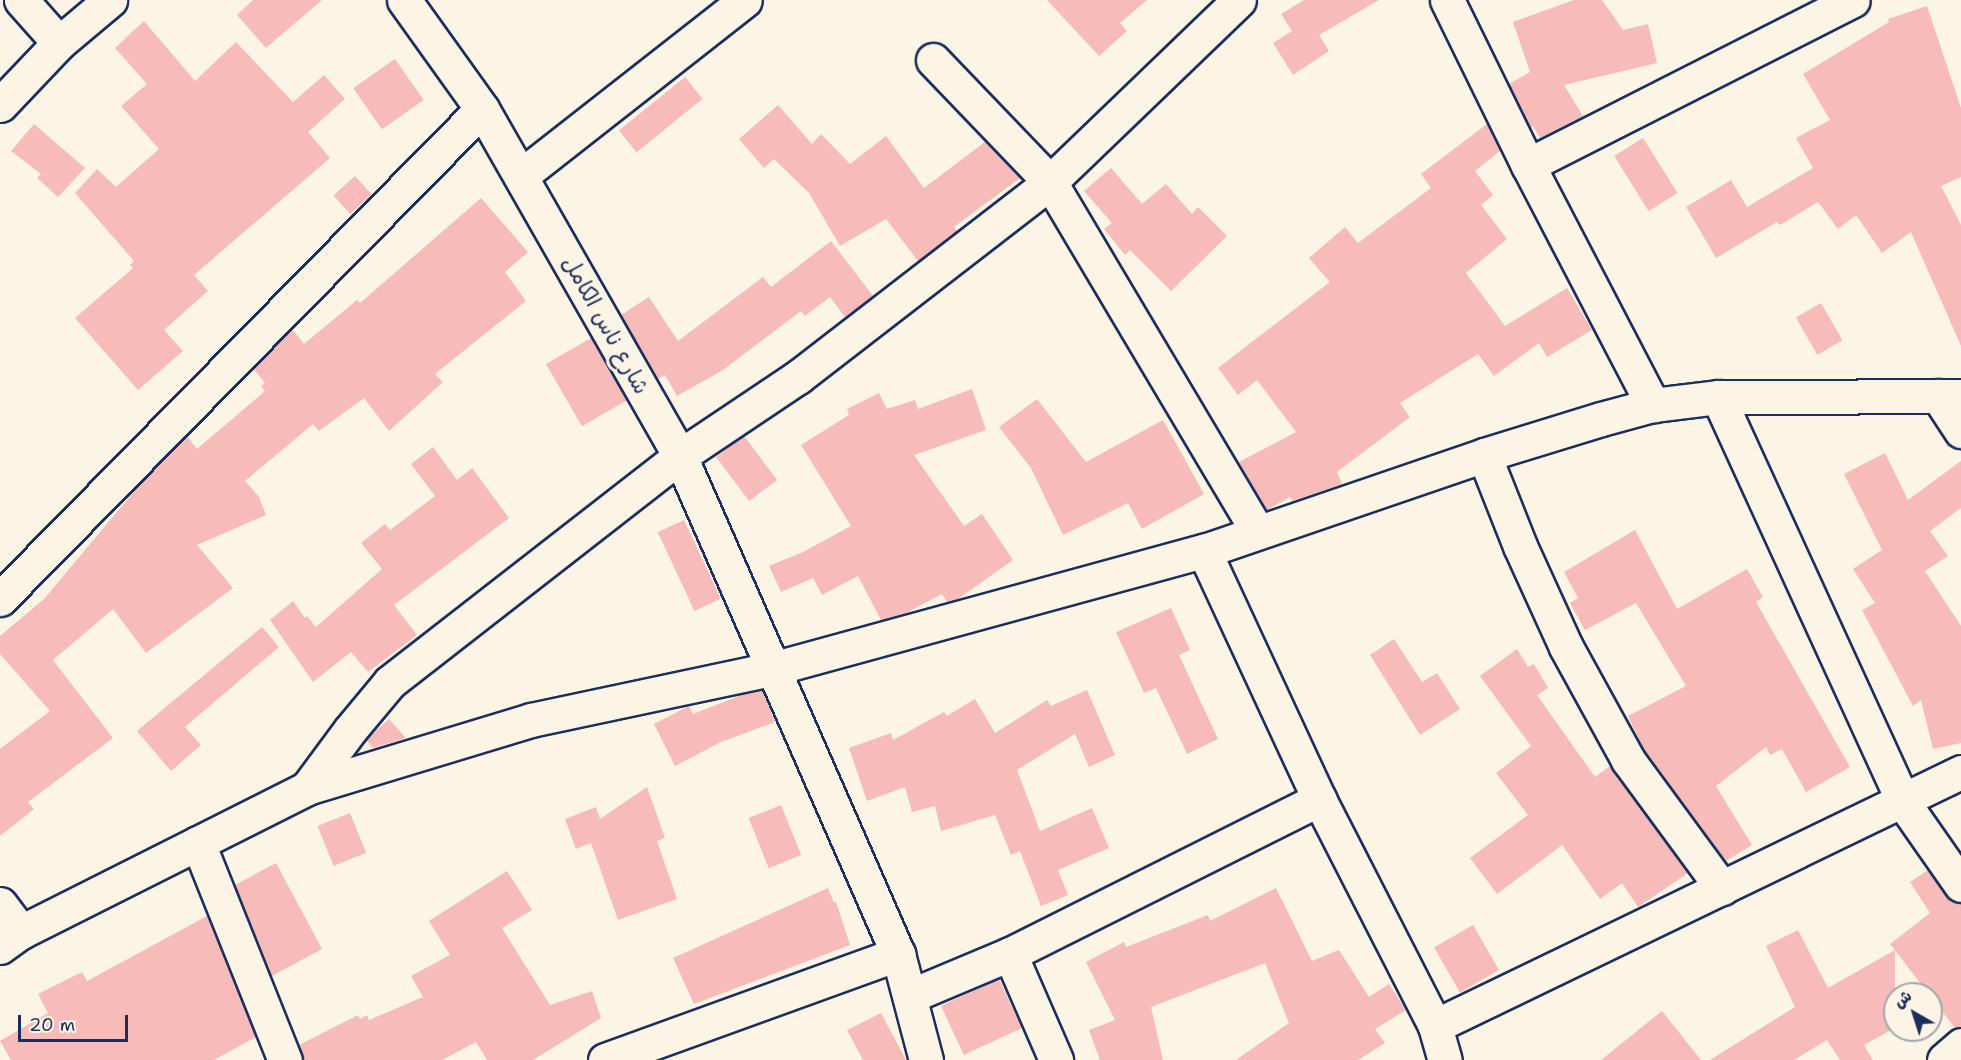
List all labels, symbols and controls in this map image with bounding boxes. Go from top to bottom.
street label: شارع ناس الكامل [557,251,655,399]
north arrow [1883,982,1943,1042]
text: ش [1889,985,1916,1013]
scale bar [21,1003,130,1041]
text: 20 m [29,1013,75,1037]

